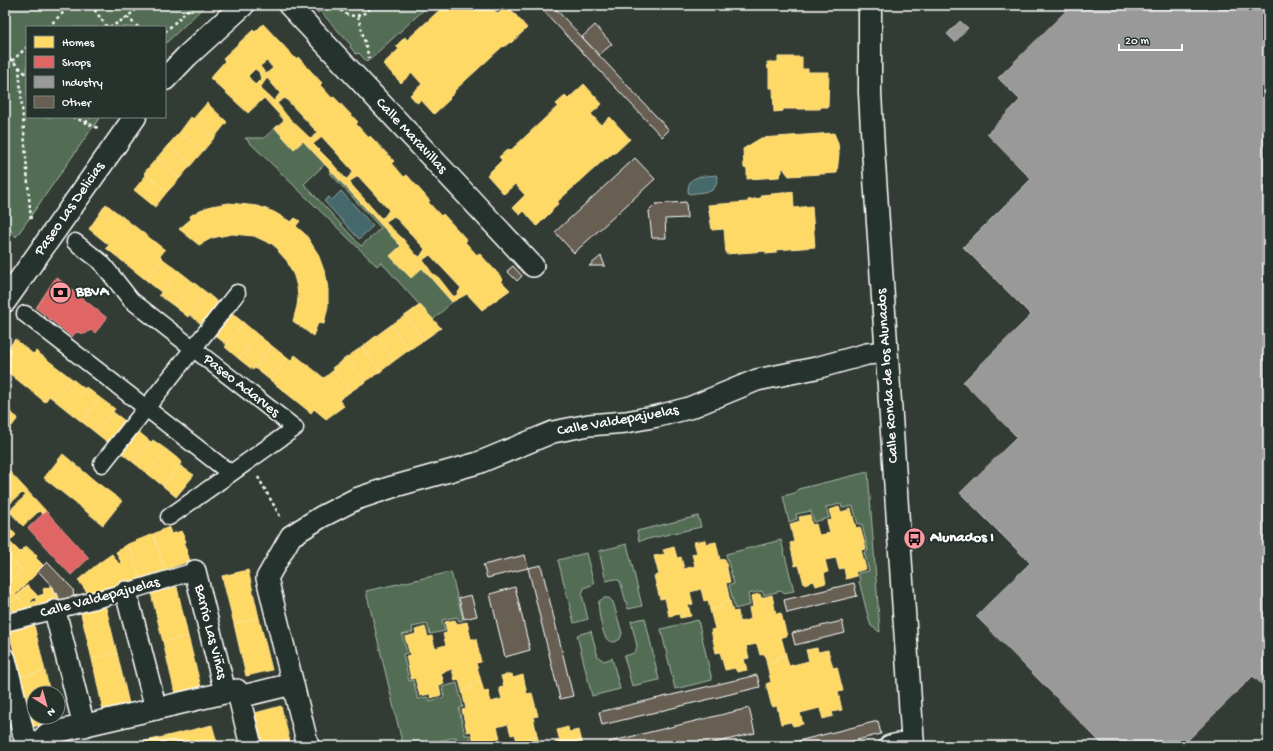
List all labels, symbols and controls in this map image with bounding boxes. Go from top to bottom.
legend [26,26,166,118]
scale bar [1119,26,1182,52]
text: 20 m [1125,35,1150,49]
text: Homes [62,37,95,51]
text: Shops [62,57,91,71]
text: Industry [62,77,103,91]
street label: Calle Maravillas [371,94,451,178]
text: Other [62,97,93,111]
street label: Paseo Las Delicias [30,158,109,260]
bank icon: BBVA [47,279,73,305]
place label: BBVA [75,283,110,301]
street label: Calle Ronda de los Alunados [873,288,903,464]
street label: Paseo Adarves [198,350,283,422]
street label: Calle Valdepajuelas [556,401,681,441]
bus stop icon: Alunados I [902,525,928,551]
place label: Alunados I [929,529,994,547]
street label: Calle Valdepajuelas [38,573,162,623]
street label: Barrio Las Viñas [189,582,231,682]
north arrow [26,685,66,725]
text: N [44,704,57,718]

